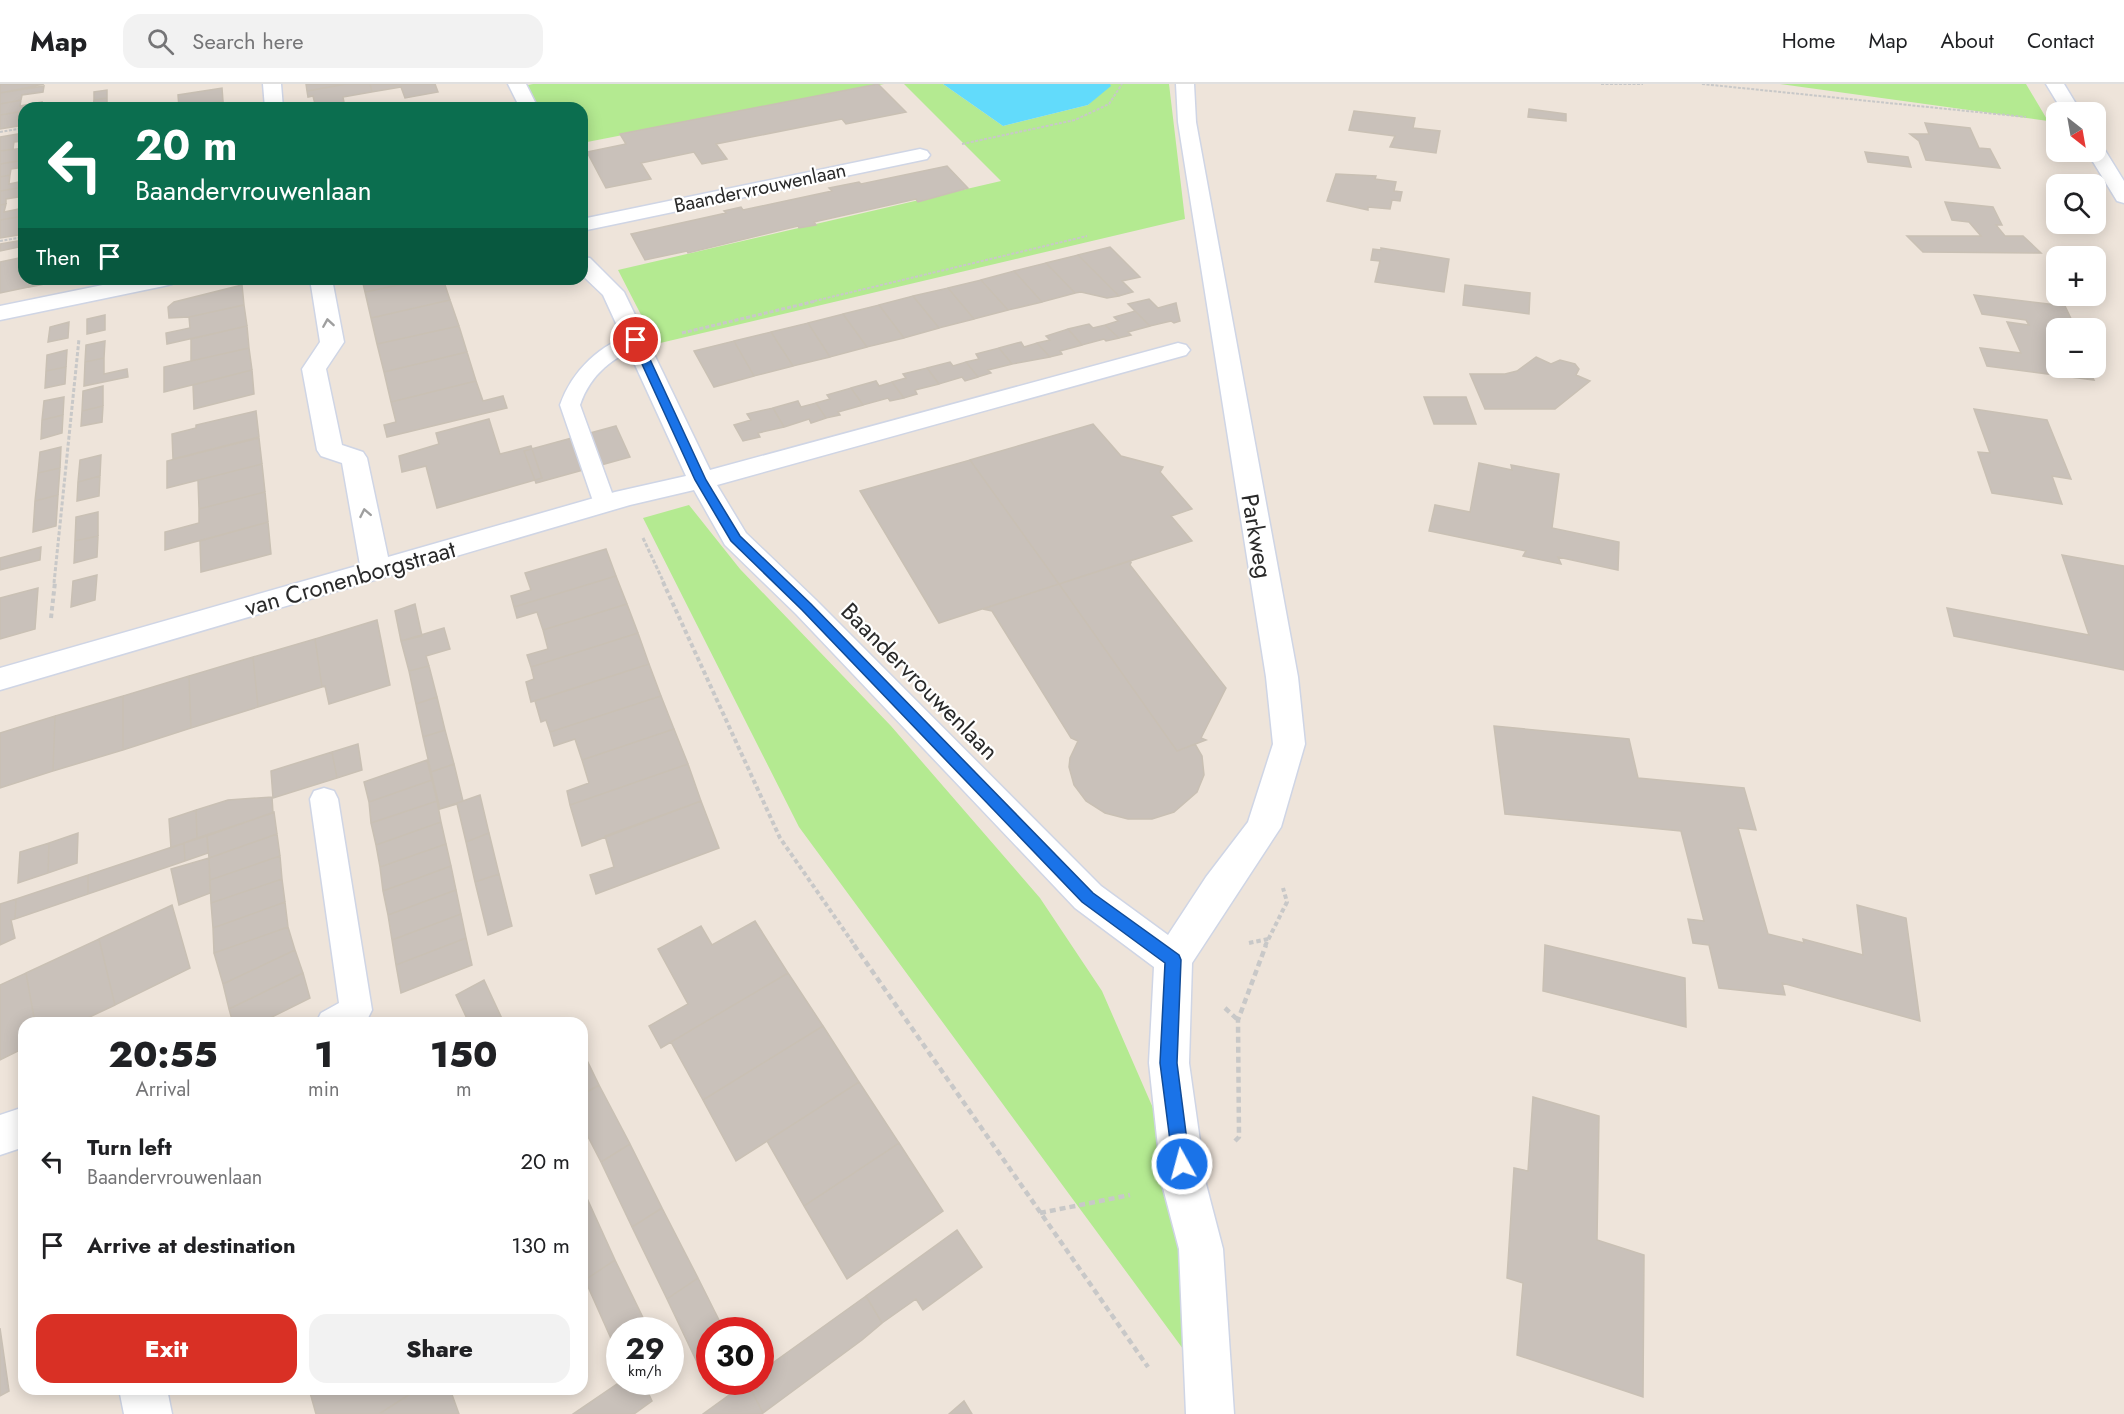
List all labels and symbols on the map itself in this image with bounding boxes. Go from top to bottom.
north arrow [2046,102,2106,162]
street label: Baandervrouwenlaan [671,156,849,220]
pin [610,314,661,365]
one-way arrow [323,318,335,328]
street label: Parkweg [1232,491,1282,581]
one-way arrow [359,508,372,518]
street label: van Cronenborgstraat [241,531,460,625]
street label: Baandervrouwenlaan [833,594,1007,768]
position arrow [1150,1132,1214,1196]
speed limit sign: 30 [696,1317,774,1395]

